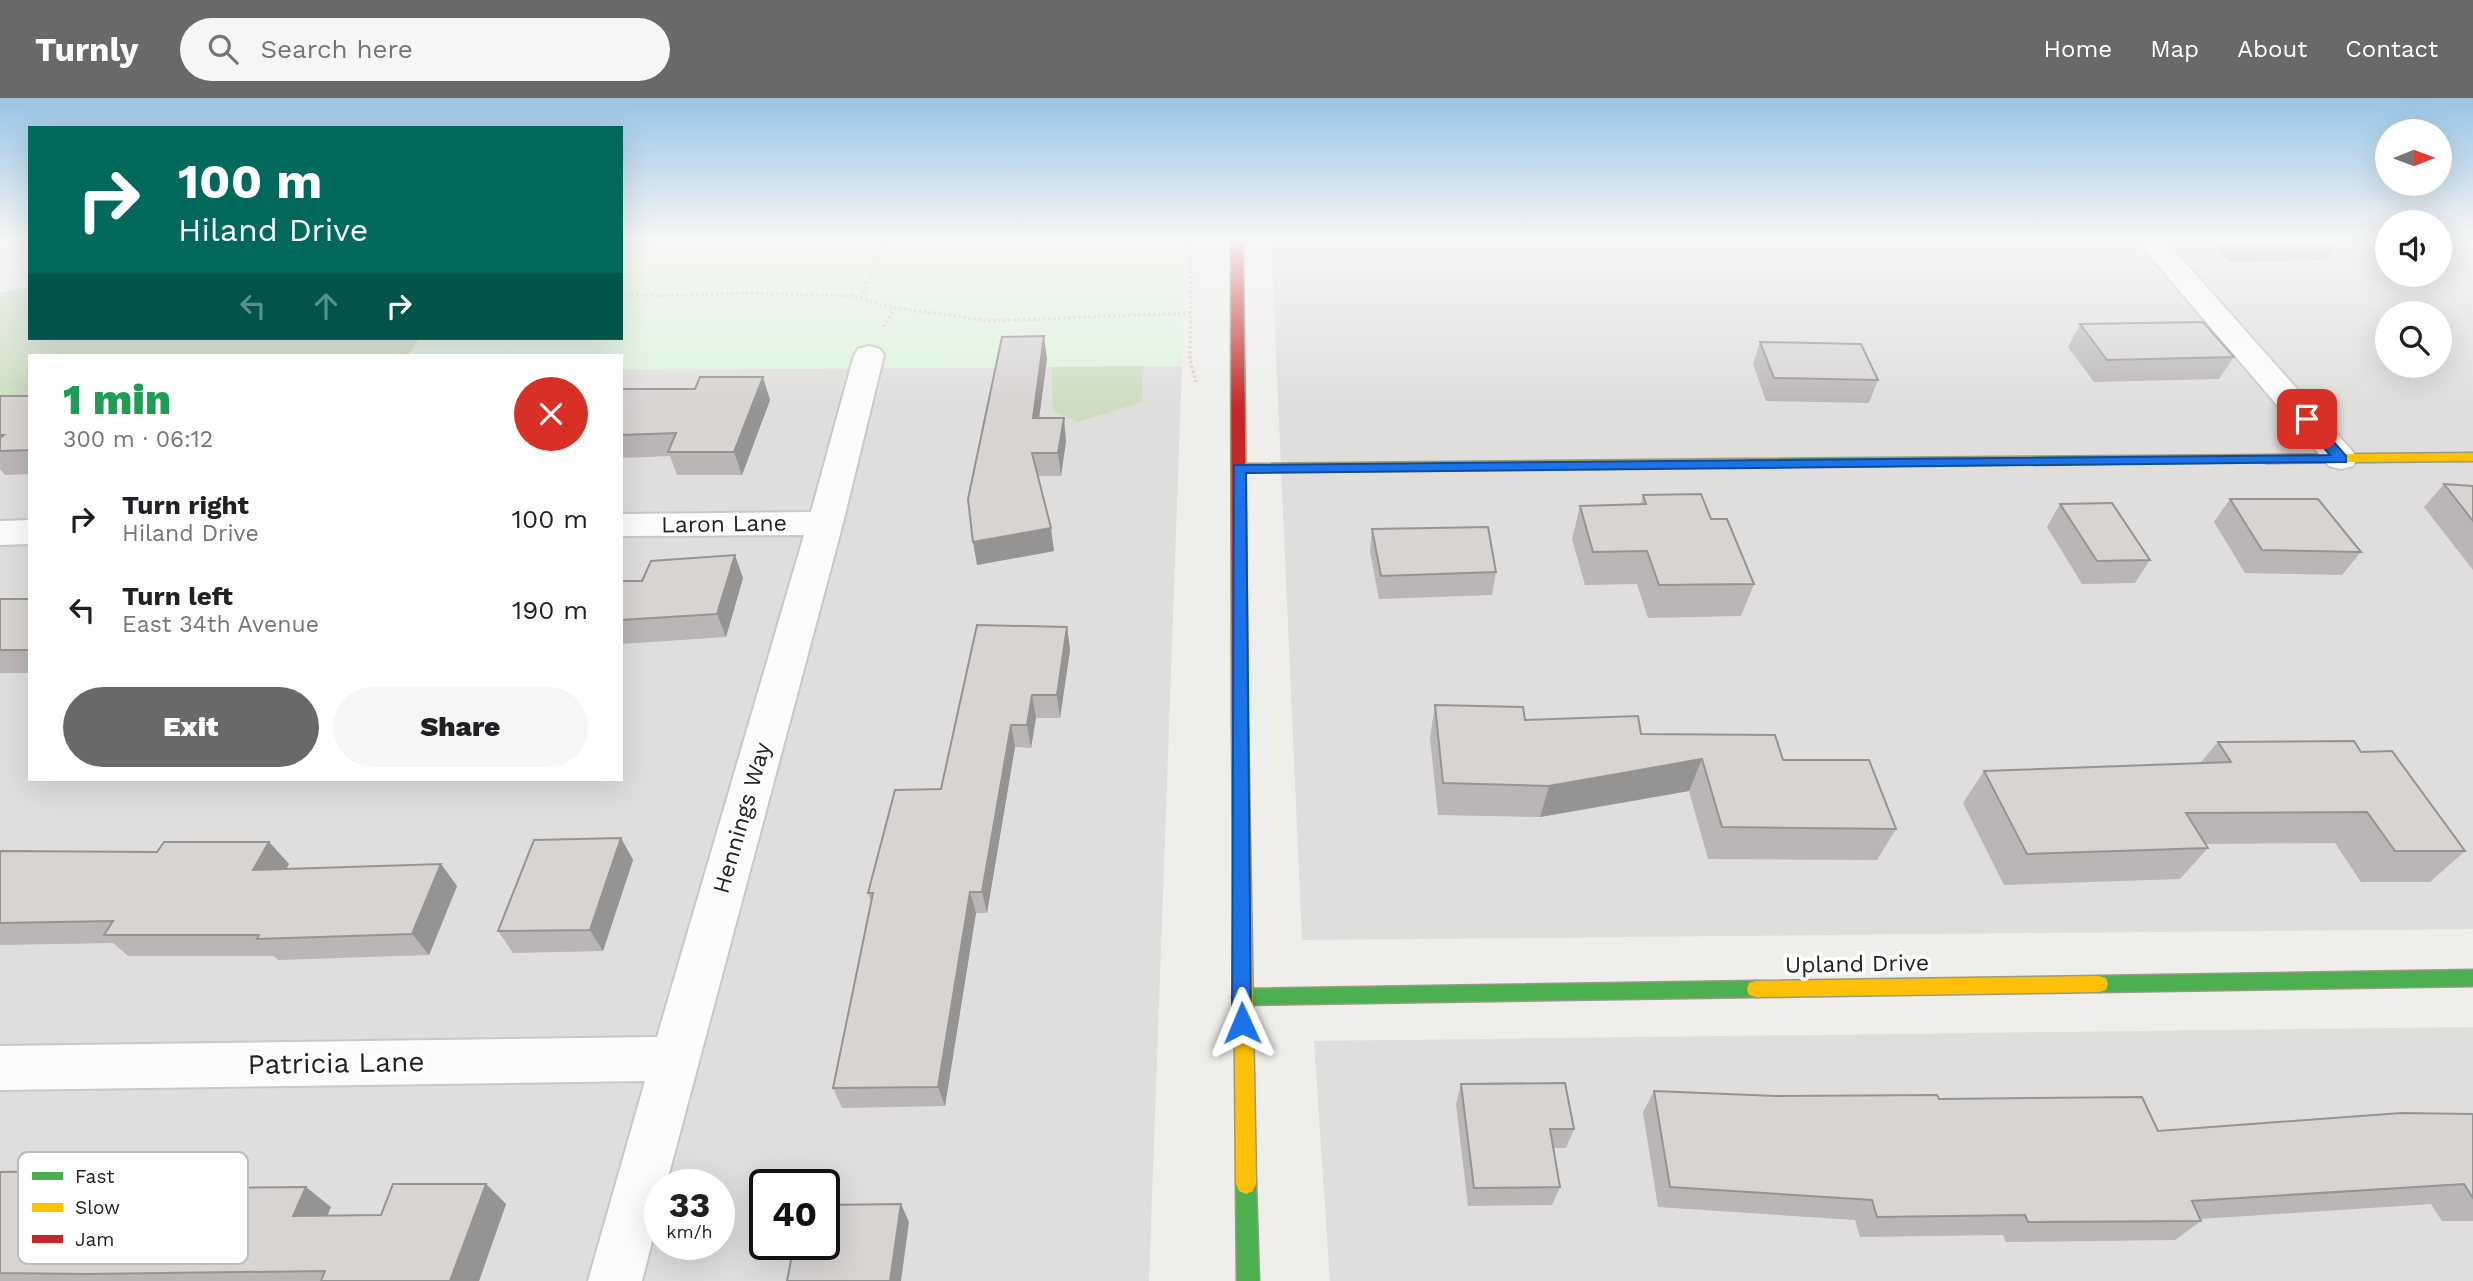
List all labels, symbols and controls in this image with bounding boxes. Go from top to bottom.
search box [180,18,670,81]
text: Turnly [35,30,138,69]
icon: search [204,30,242,68]
text: Search here [260,34,413,64]
text: Home [2044,35,2112,63]
text: Map [2150,35,2199,63]
text: About [2237,35,2307,63]
text: Contact [2345,35,2438,63]
north arrow [2375,119,2452,196]
map controls [2375,119,2452,378]
text: 100 m [178,152,322,210]
icon: right [63,154,154,245]
button: sound [2375,210,2452,287]
text: Hiland Drive [178,211,368,249]
icon: left [234,287,272,325]
icon: ahead [307,287,345,325]
icon: right [380,287,418,325]
button: search [2375,301,2452,378]
text: 1 min [63,375,171,424]
button: close [514,377,588,451]
pin [2277,389,2337,449]
icon: arrive [2288,400,2326,438]
text: 300 m · 06:12 [63,426,213,453]
text: Turn right [122,490,249,520]
icon: right [63,500,101,538]
text: 100 m [512,504,588,534]
street label: Laron Lane [661,509,787,539]
text: Hiland Drive [122,520,259,547]
text: Turn left [122,581,233,611]
icon: left [63,591,101,629]
text: 190 m [512,595,588,625]
text: East 34th Avenue [122,611,319,638]
button: Exit [63,687,319,767]
button: Share [333,687,588,767]
street label: Hennings Way [708,739,776,897]
street label: Upland Drive [1785,949,1929,979]
position arrow [1205,986,1279,1060]
street label: Patricia Lane [247,1045,425,1081]
legend [18,1152,248,1264]
text: Fast [75,1165,114,1188]
speed limit sign: 40 [749,1169,840,1260]
text: 33 [669,1184,710,1226]
text: Slow [75,1196,120,1219]
text: km/h [666,1221,713,1242]
text: Jam [75,1228,114,1251]

